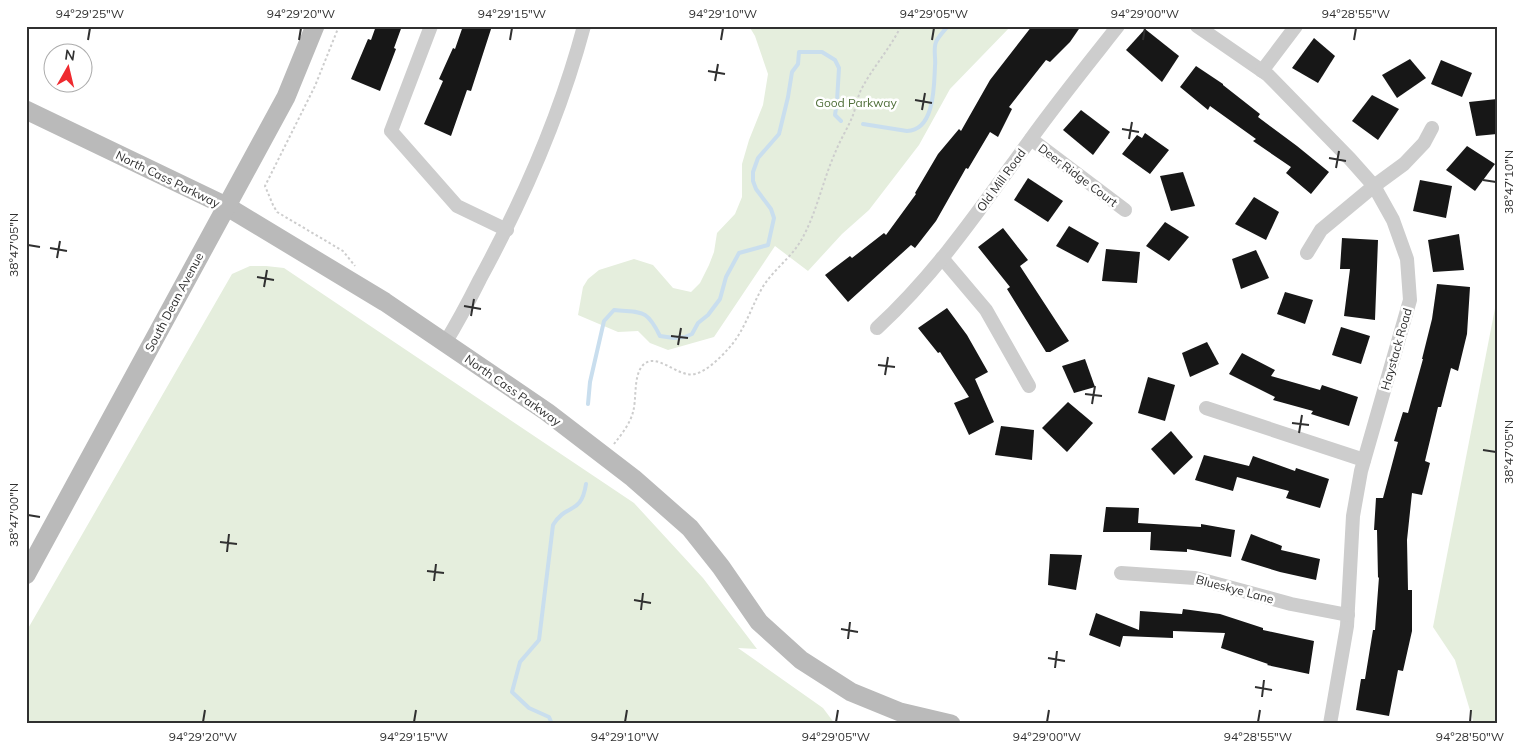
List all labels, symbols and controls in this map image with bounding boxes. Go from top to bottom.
text: 94°29'25"W [56,6,124,21]
text: 94°29'20"W [267,6,335,21]
text: 94°29'15"W [478,6,546,21]
text: 94°29'10"W [689,6,757,21]
text: 94°29'05"W [900,6,968,21]
text: 94°29'00"W [1111,6,1179,21]
text: 94°28'55"W [1322,6,1390,21]
north arrow [42,42,92,92]
text: N [63,45,76,65]
park label: Good Parkway [815,95,897,110]
street label: Deer Ridge Court [1035,140,1121,210]
street label: Old Mill Road [973,146,1029,214]
street label: North Cass Parkway [113,147,223,211]
text: 38°47'10"N [1501,150,1516,214]
text: 38°47'05"N [6,213,21,277]
street label: South Dean Avenue [141,250,207,354]
street label: Haystack Road [1377,306,1415,392]
street label: North Cass Parkway [462,351,565,429]
text: 38°47'05"N [1501,420,1516,484]
text: 38°47'00"N [6,483,21,547]
street label: Blueskye Lane [1195,571,1275,607]
text: 94°29'20"W [169,729,237,744]
text: 94°29'15"W [380,729,448,744]
text: 94°29'10"W [591,729,659,744]
text: 94°29'05"W [802,729,870,744]
text: 94°29'00"W [1013,729,1081,744]
text: 94°28'55"W [1224,729,1292,744]
text: 94°28'50"W [1436,729,1504,744]

